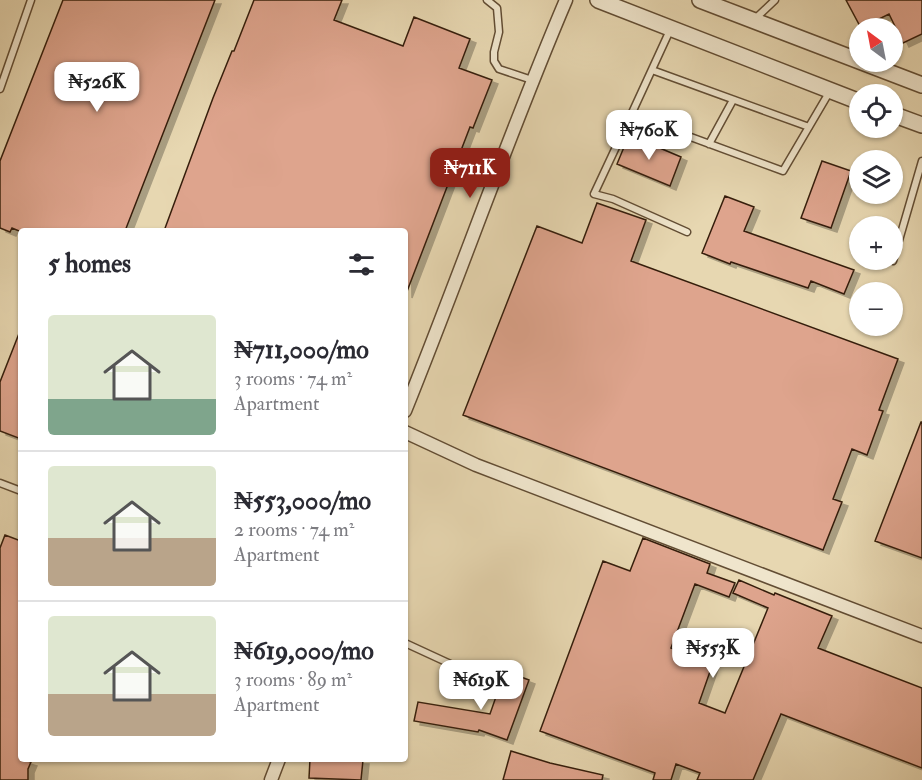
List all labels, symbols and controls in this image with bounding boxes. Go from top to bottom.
north arrow [849,18,903,72]
map controls [849,18,903,336]
pin: ₦526K [55,62,139,113]
text: ₦526K [68,69,126,94]
button: locate [849,84,903,138]
pin: ₦760K [607,110,691,161]
text: ₦760K [620,117,678,142]
pin: ₦711K [428,148,512,199]
button: layers [849,150,903,204]
text: ₦711K [444,155,496,180]
button: + [849,216,903,270]
text: 5 homes [48,248,131,280]
icon: filters [345,248,378,281]
button: − [849,282,903,336]
text: ₦711,000/mo [234,334,369,366]
icon: home [96,339,168,411]
text: 3 rooms · 74 m² [234,366,352,391]
text: Apartment [234,391,319,416]
text: ₦553,000/mo [234,485,371,517]
icon: home [96,490,168,562]
text: 2 rooms · 74 m² [234,517,355,542]
text: Apartment [234,542,319,567]
pin: ₦553K [671,628,755,679]
text: ₦619,000/mo [234,635,374,667]
text: ₦553K [686,635,740,660]
icon: home [96,640,168,712]
pin: ₦619K [439,660,523,711]
text: 3 rooms · 89 m² [234,667,352,692]
text: ₦619K [453,667,509,692]
text: Apartment [234,692,319,717]

